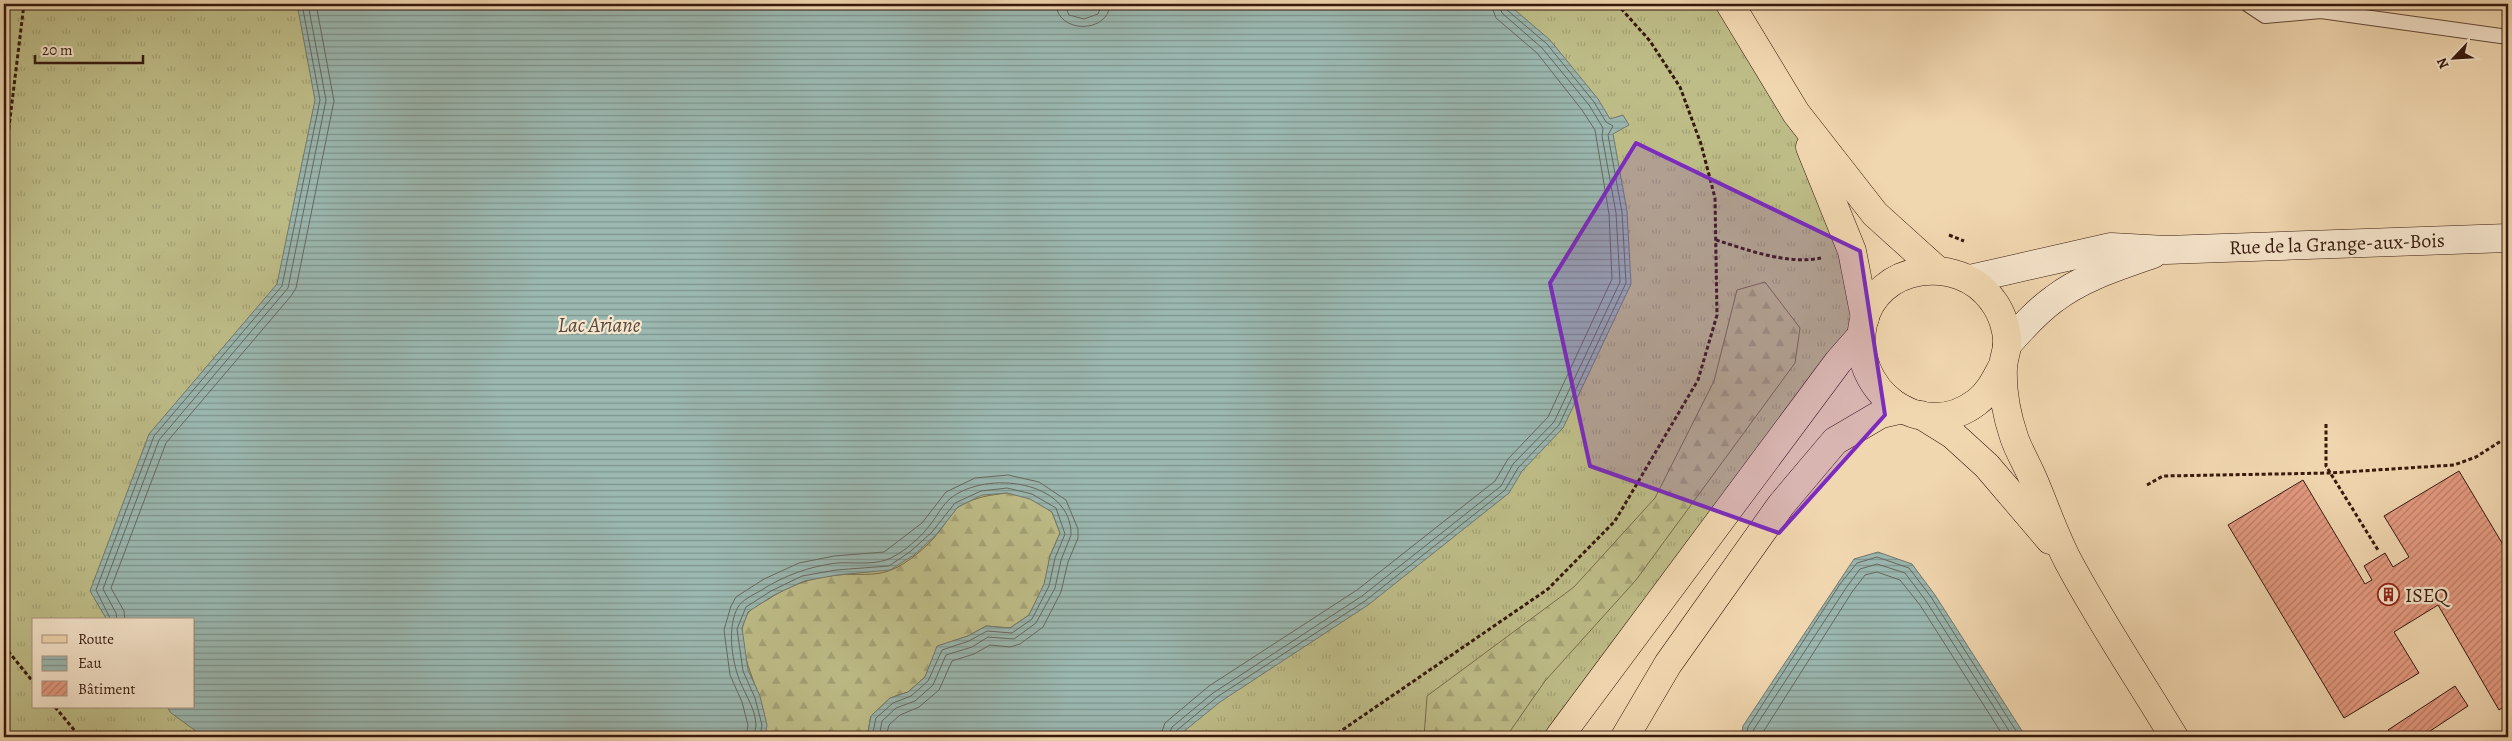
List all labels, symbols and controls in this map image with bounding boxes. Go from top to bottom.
scale bar [35,32,142,64]
north arrow [2430,32,2480,82]
text: 20 m [42,40,73,60]
text: N [2432,55,2453,72]
street label: Rue de la Grange-aux-Bois [2229,227,2445,261]
water label: Lac Ariane [558,311,641,339]
place label: ISEQ [2405,582,2451,609]
building icon: ISEQ [2377,583,2401,607]
legend [32,618,195,708]
text: Route [78,629,114,649]
text: Eau [78,653,103,673]
text: Bâtiment [78,679,136,699]

